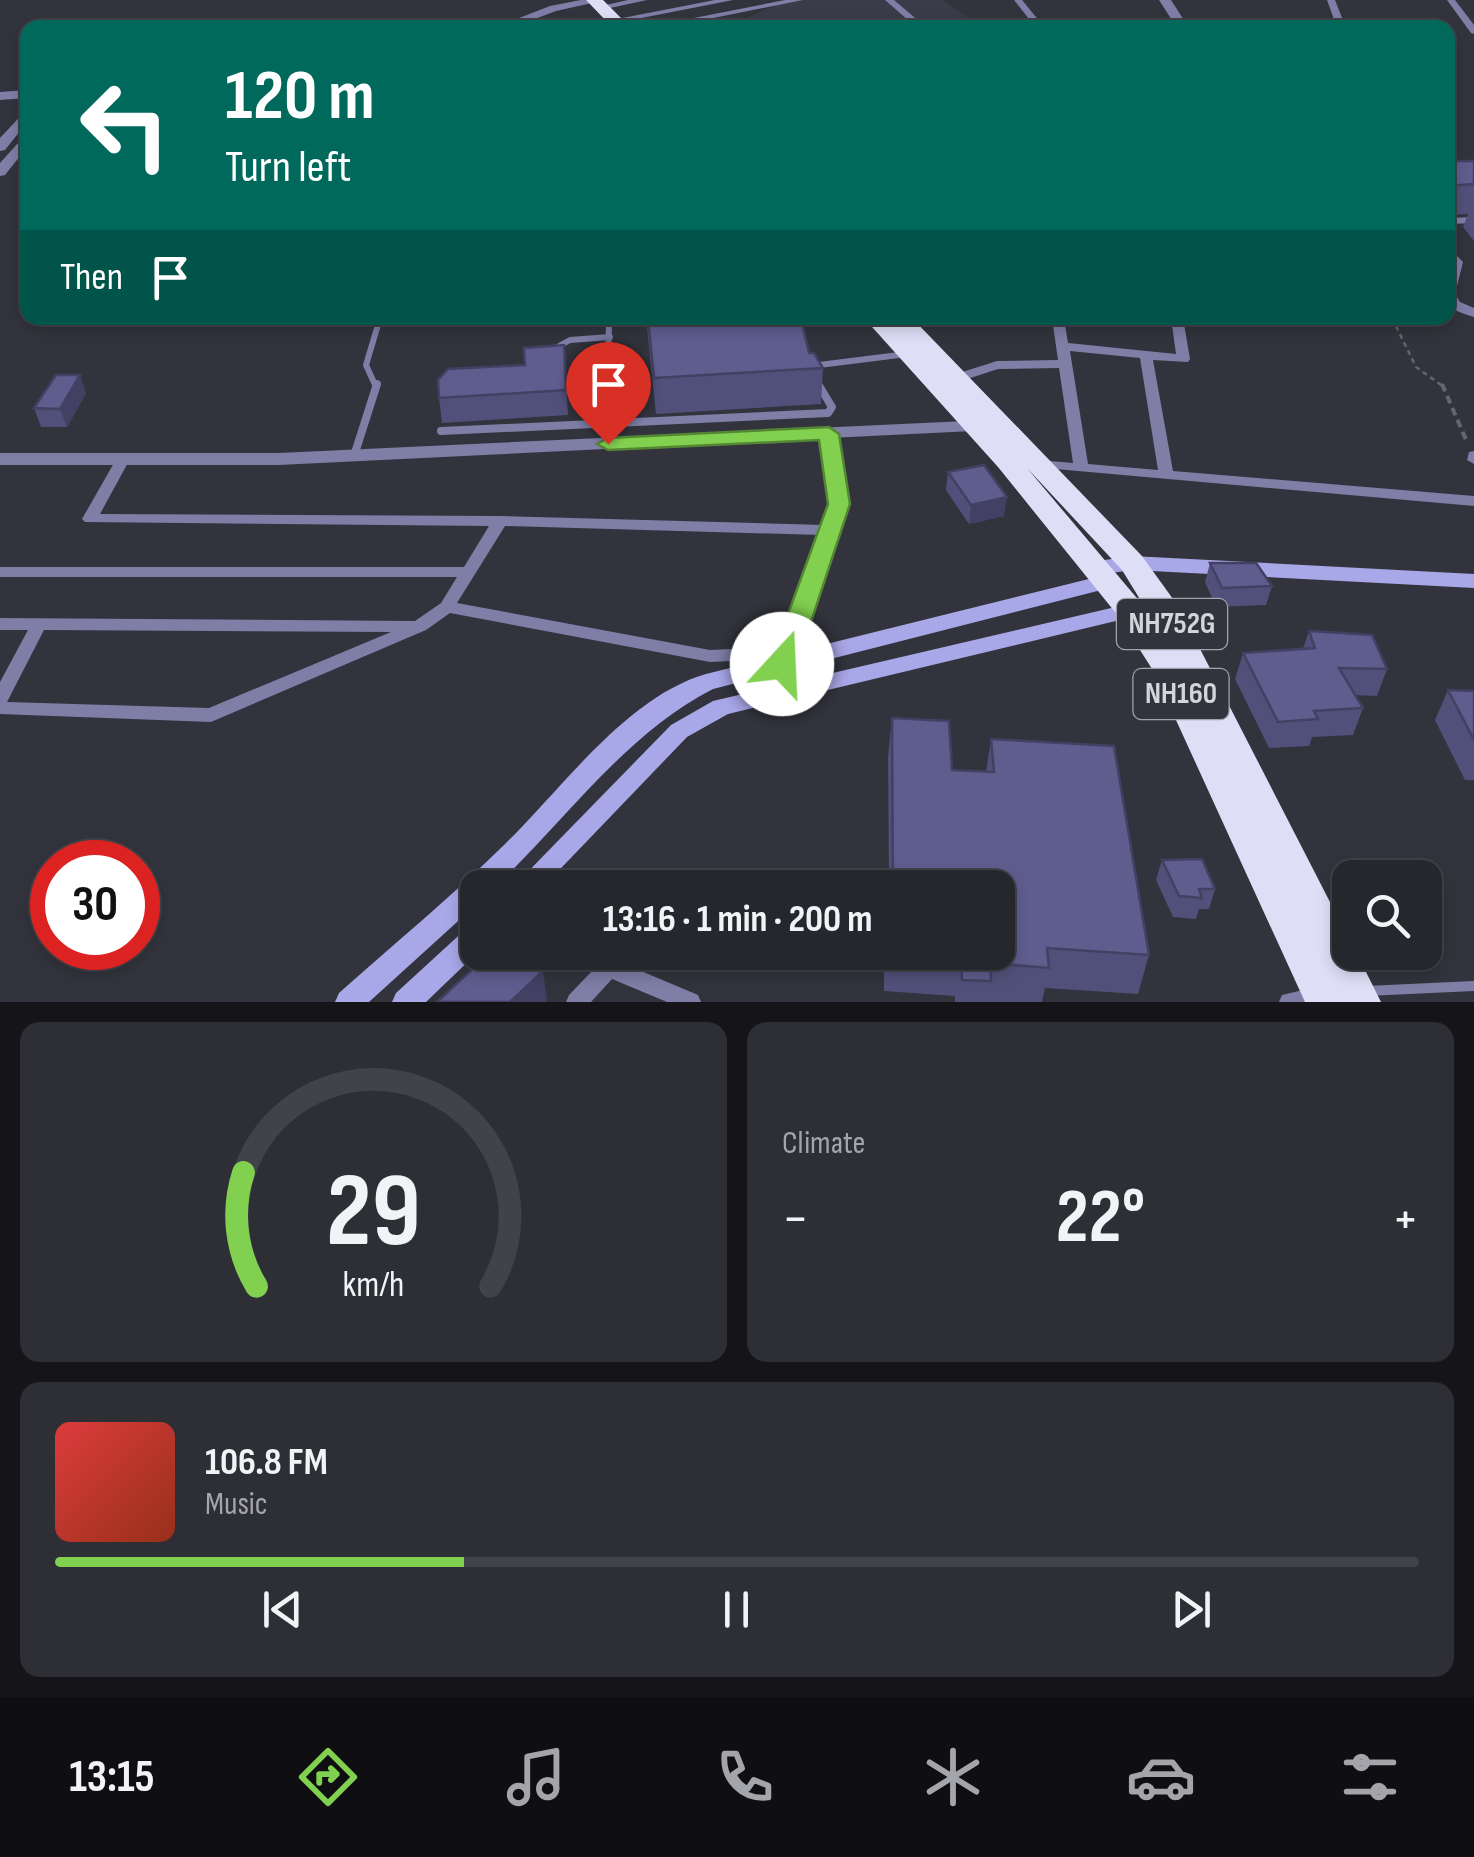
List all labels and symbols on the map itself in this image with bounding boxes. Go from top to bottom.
pin [566,342,651,445]
road number: NH752G [1117,599,1227,649]
position arrow [730,612,834,716]
road number: NH160 [1134,669,1228,719]
speed limit sign: 30 [30,840,160,970]

